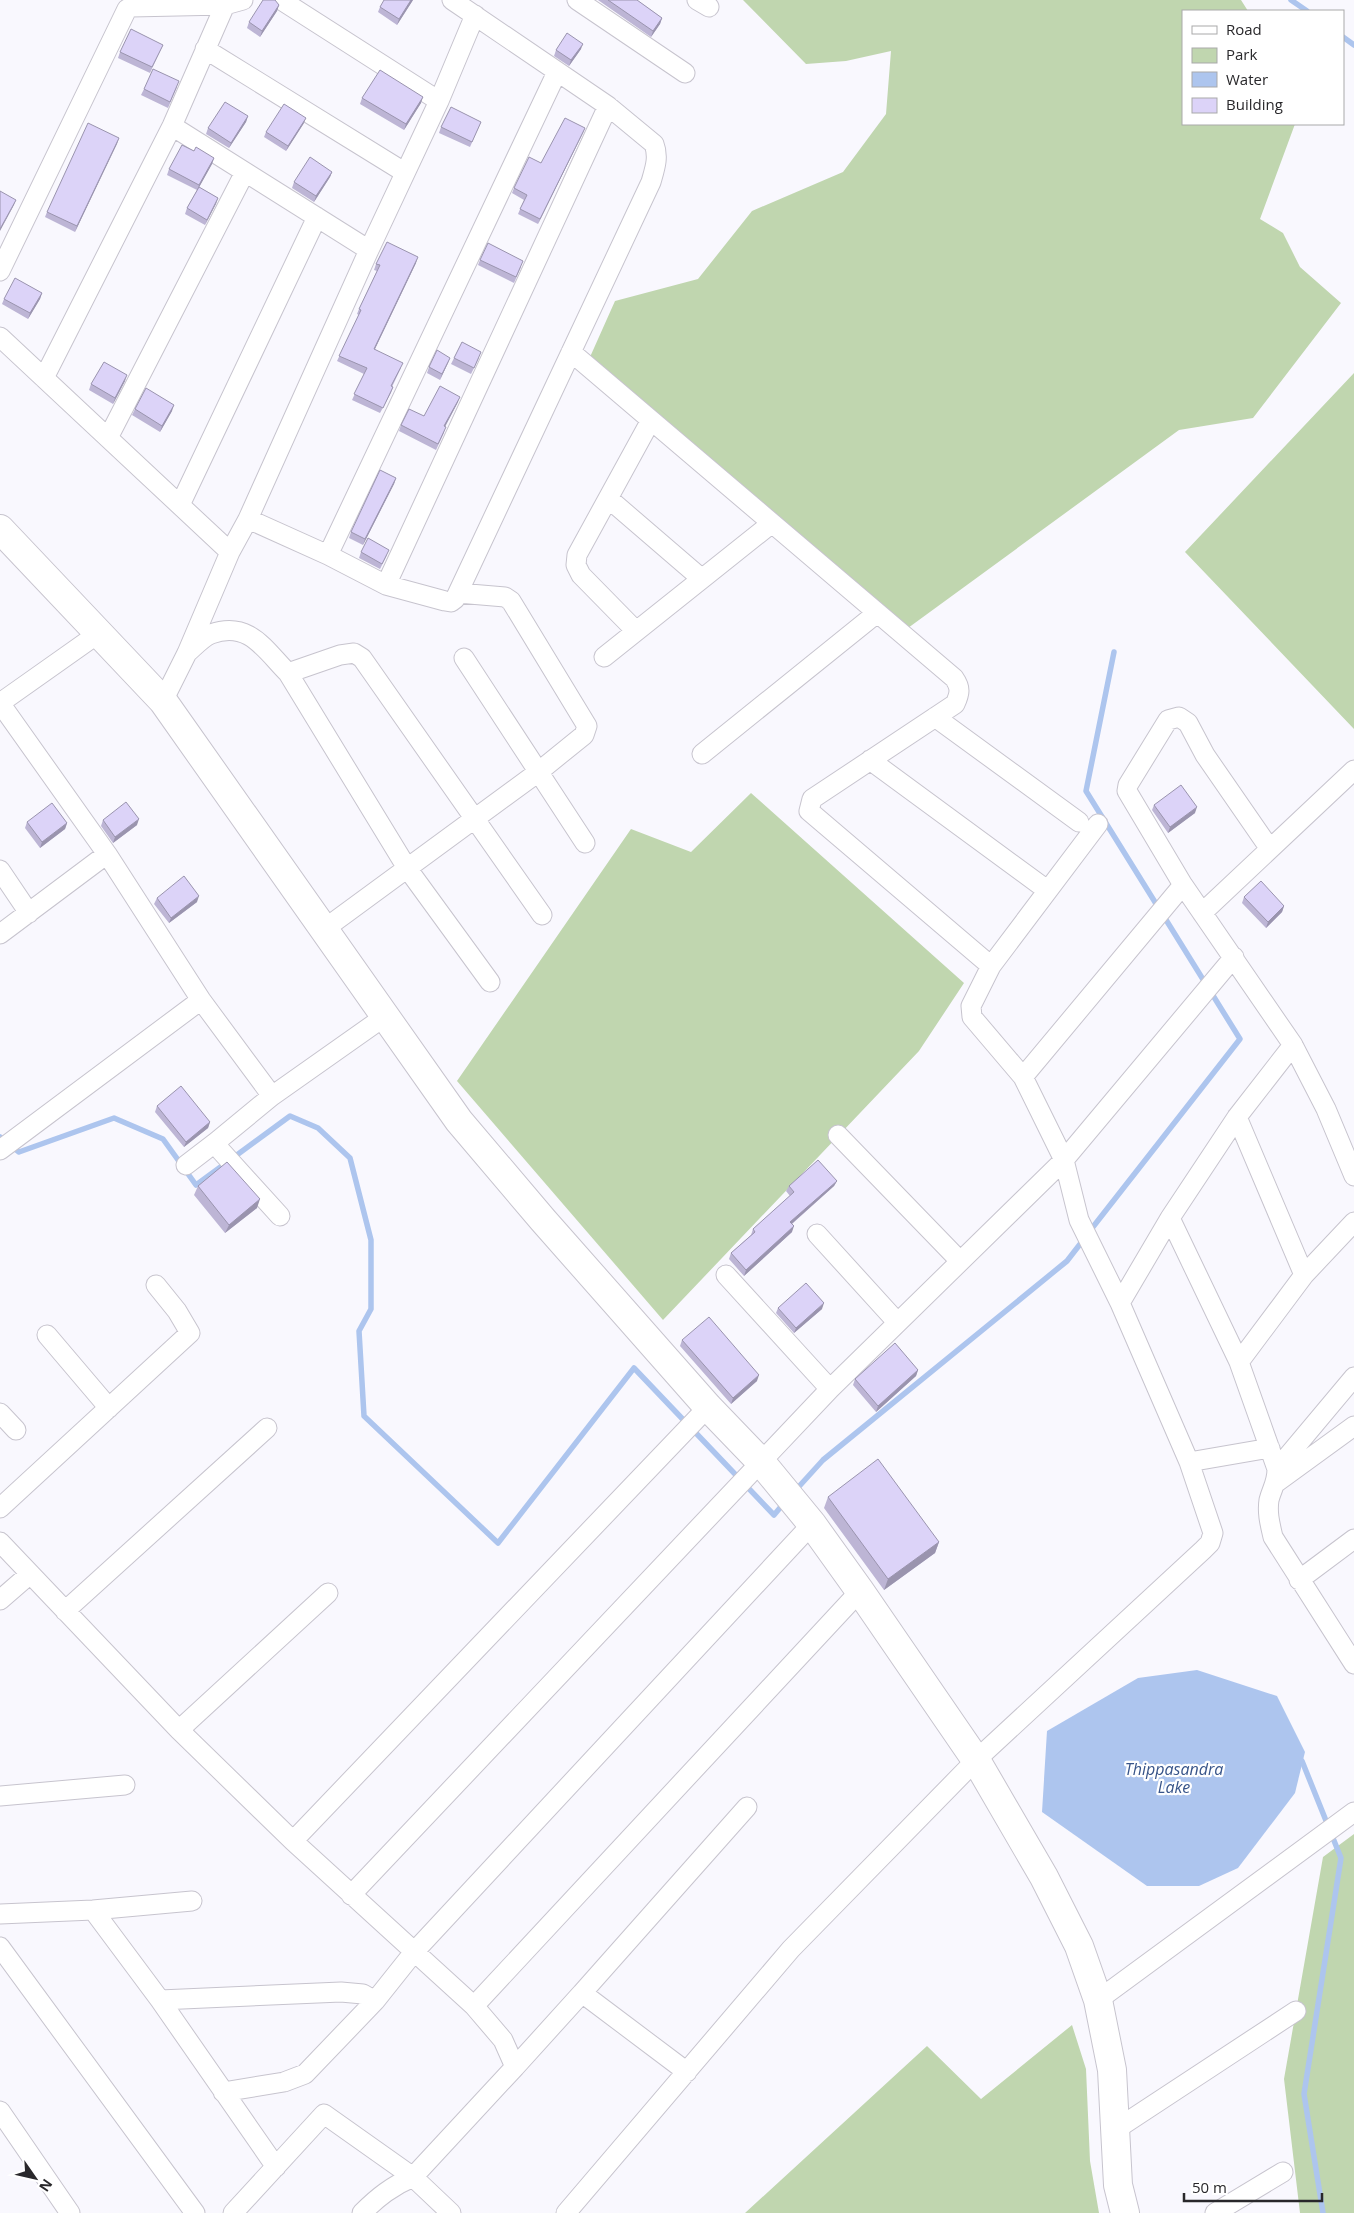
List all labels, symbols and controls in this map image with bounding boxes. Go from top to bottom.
legend [1182,10,1344,125]
text: Road [1226,19,1262,39]
text: Park [1226,44,1257,64]
text: Water [1226,69,1268,89]
text: Building [1226,94,1283,114]
water label: Thippasandra Lake [1125,1758,1223,1798]
north arrow [10,2153,60,2203]
scale bar [1184,2170,1322,2202]
text: N [35,2176,57,2196]
text: 50 m [1192,2177,1227,2197]

